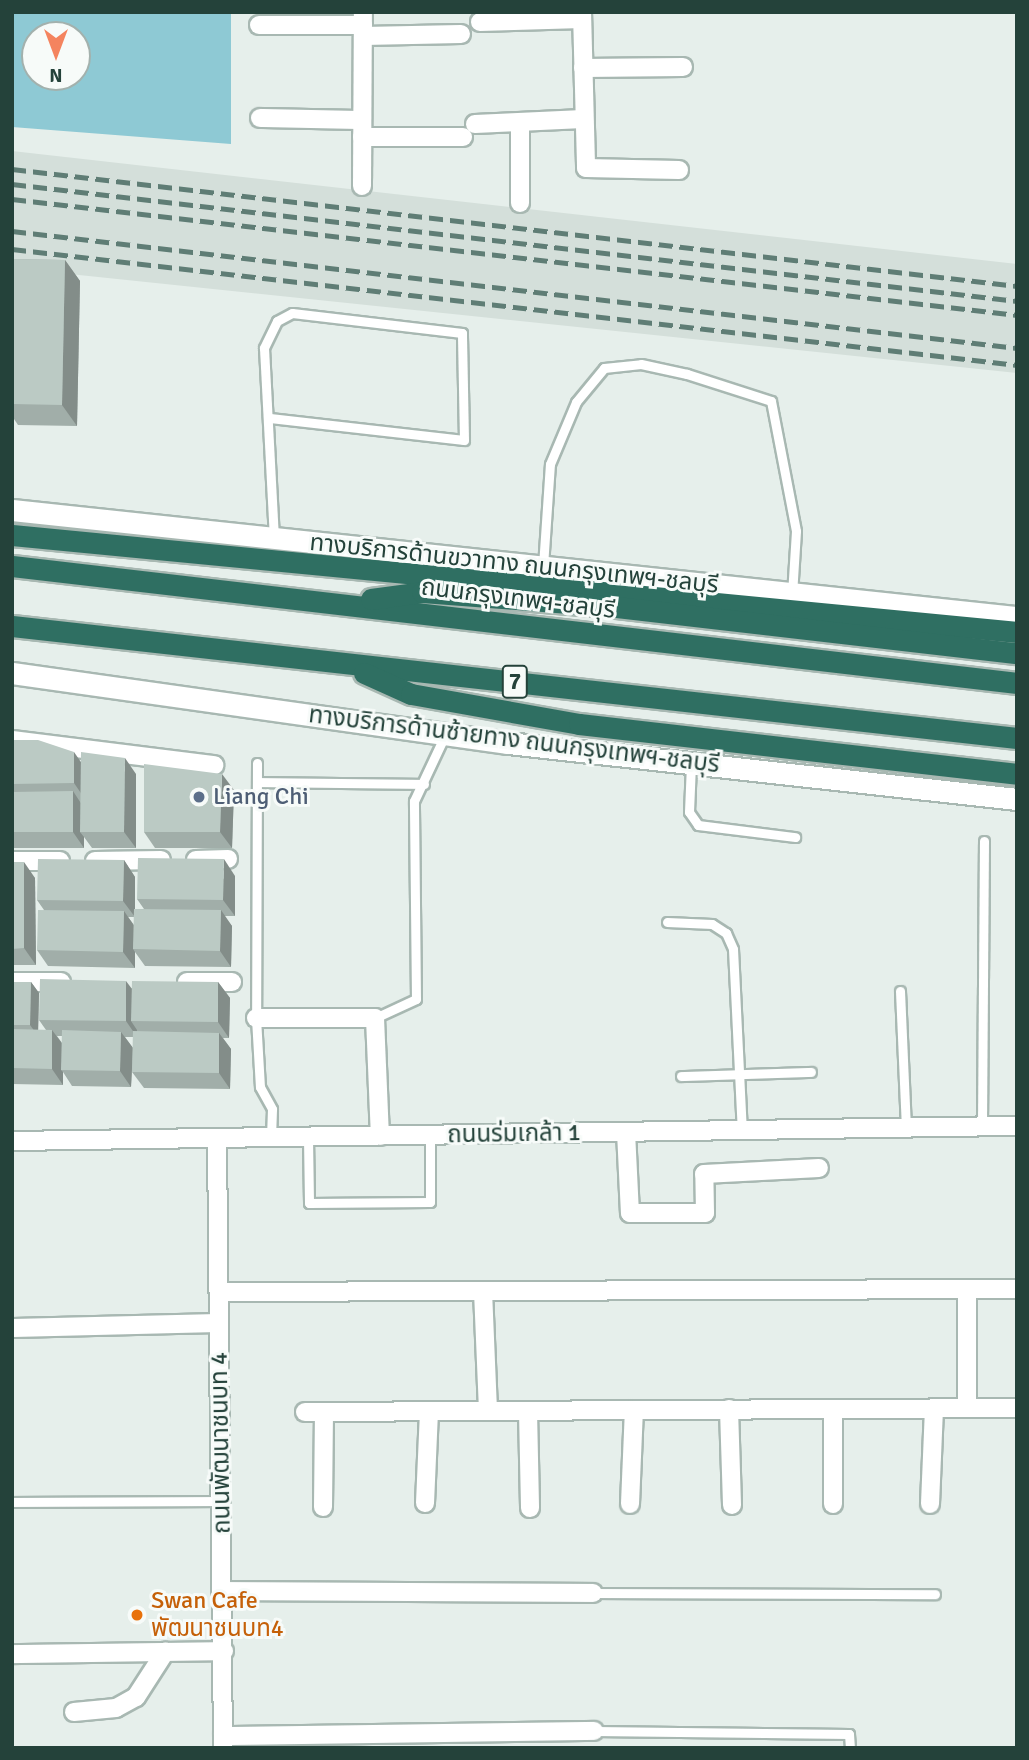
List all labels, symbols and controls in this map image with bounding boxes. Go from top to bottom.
north arrow [21,21,91,91]
text: N [49,63,63,87]
street label: ทางบริการด้านขวาทาง ถนนกรุงเทพฯ-ชลบุรี [308,528,720,600]
street label: ถนนกรุงเทพฯ-ชลบุรี [419,573,617,625]
road number: 7 [501,662,529,702]
street label: ทางบริการด้านซ้ายทาง ถนนกรุงเทพฯ-ชลบุรี [307,701,721,779]
place label: Liang Chi [213,783,309,811]
marker: Liang Chi [191,789,207,805]
street label: ถนนร่มเกล้า 1 [447,1118,581,1150]
street label: ถนนพัฒนาชนบท 4 [205,1352,237,1534]
place label: Swan Cafe พัฒนาชนบท4 [151,1587,284,1643]
marker: Swan Cafe พัฒนาชนบท4 [129,1607,145,1623]

